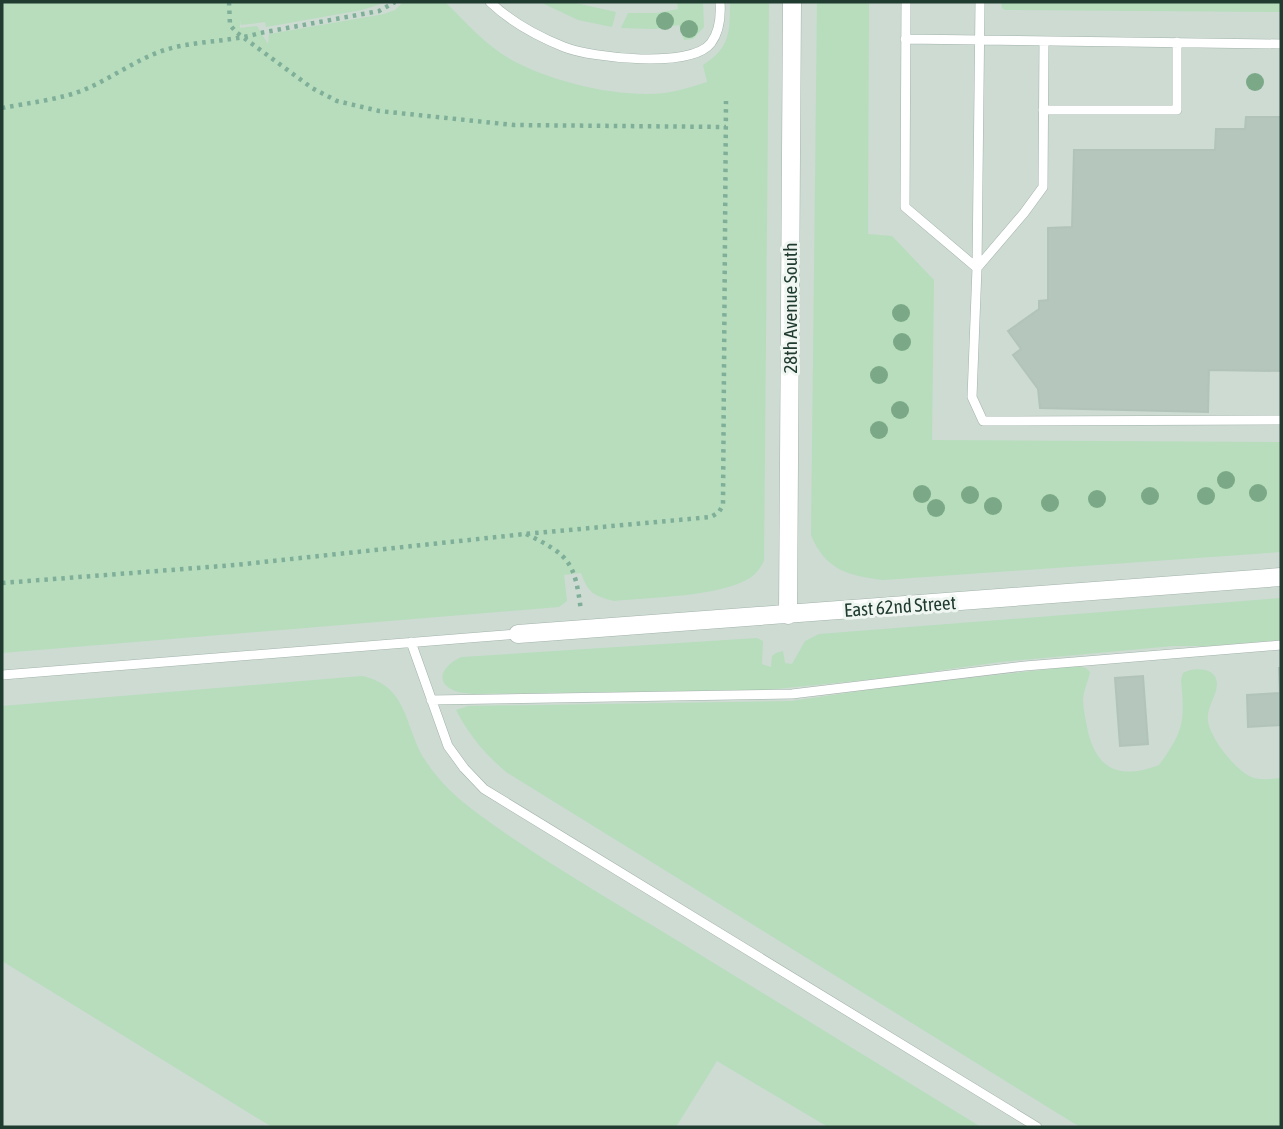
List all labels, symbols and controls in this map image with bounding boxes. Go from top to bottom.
street label: 28th Avenue South [779,242,801,374]
street label: East 62nd Street [843,591,957,621]

